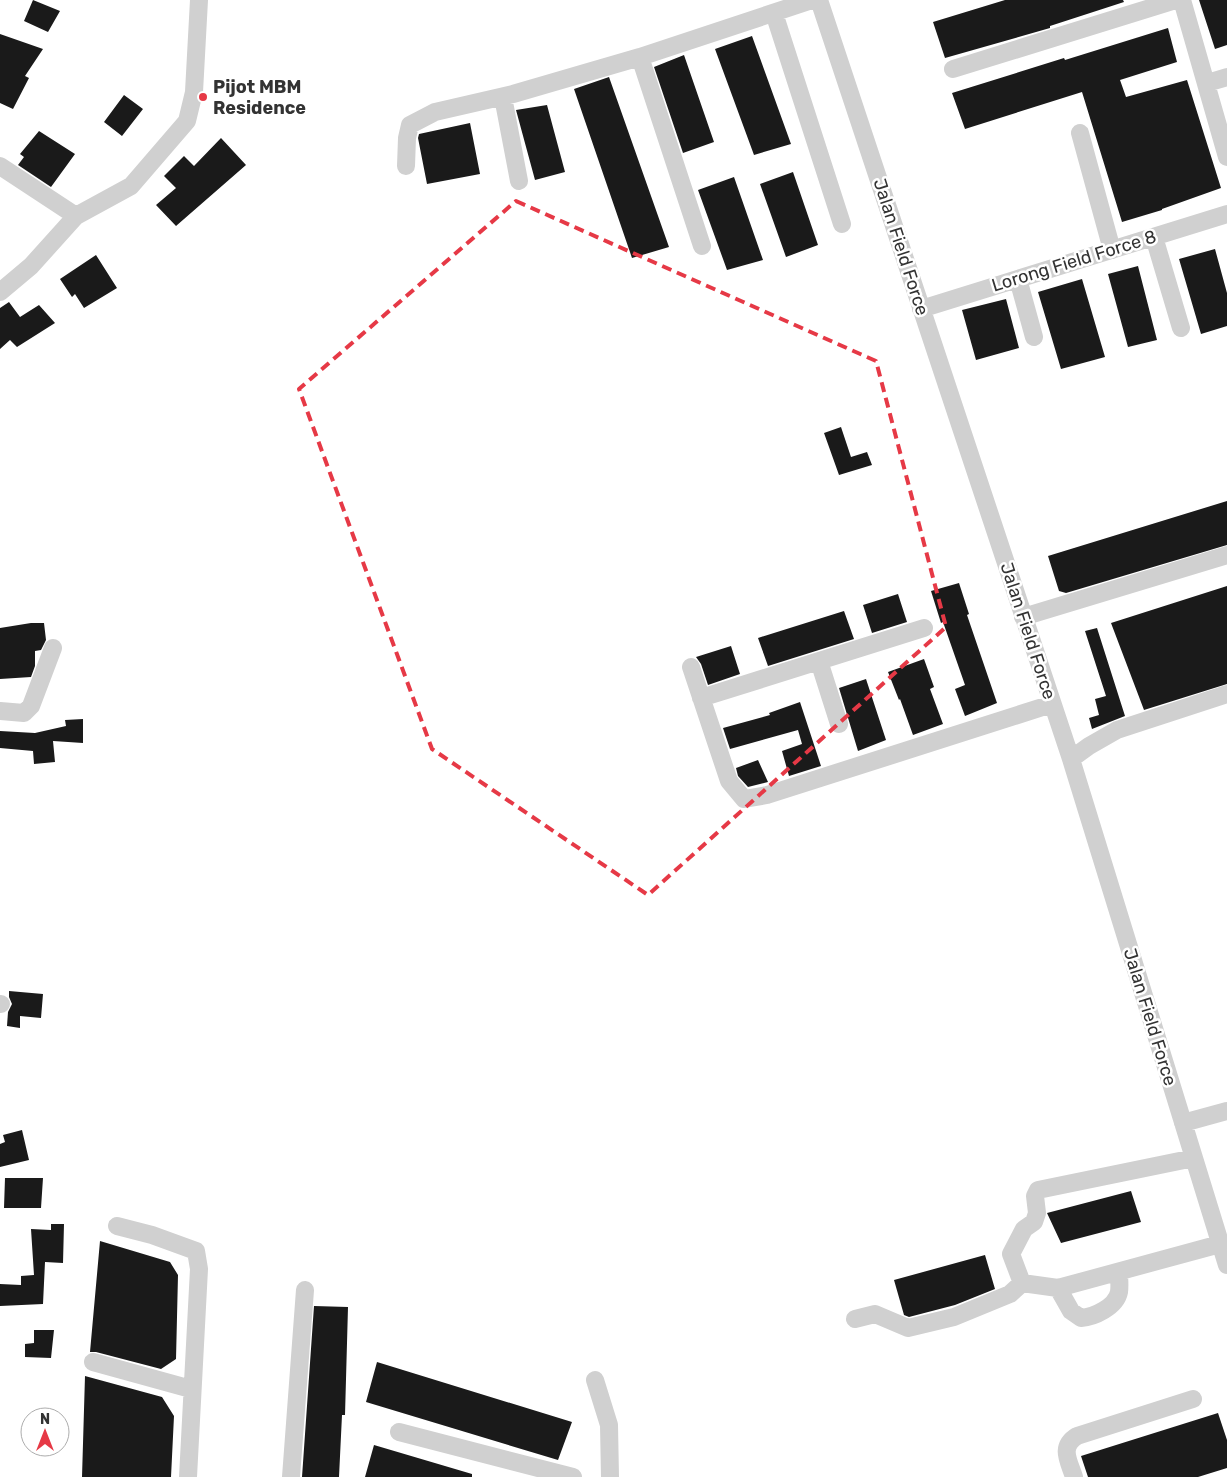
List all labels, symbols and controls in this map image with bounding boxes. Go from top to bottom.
place label: Pijot MBM Residence [213,76,306,119]
marker: Pijot MBM Residence [197,91,209,103]
street label: Jalan Field Force [868,176,934,318]
street label: Lorong Field Force 8 [989,225,1159,297]
street label: Jalan Field Force [995,560,1061,702]
street label: Jalan Field Force [1119,946,1181,1088]
north arrow [20,1407,70,1457]
text: N [40,1411,50,1428]

